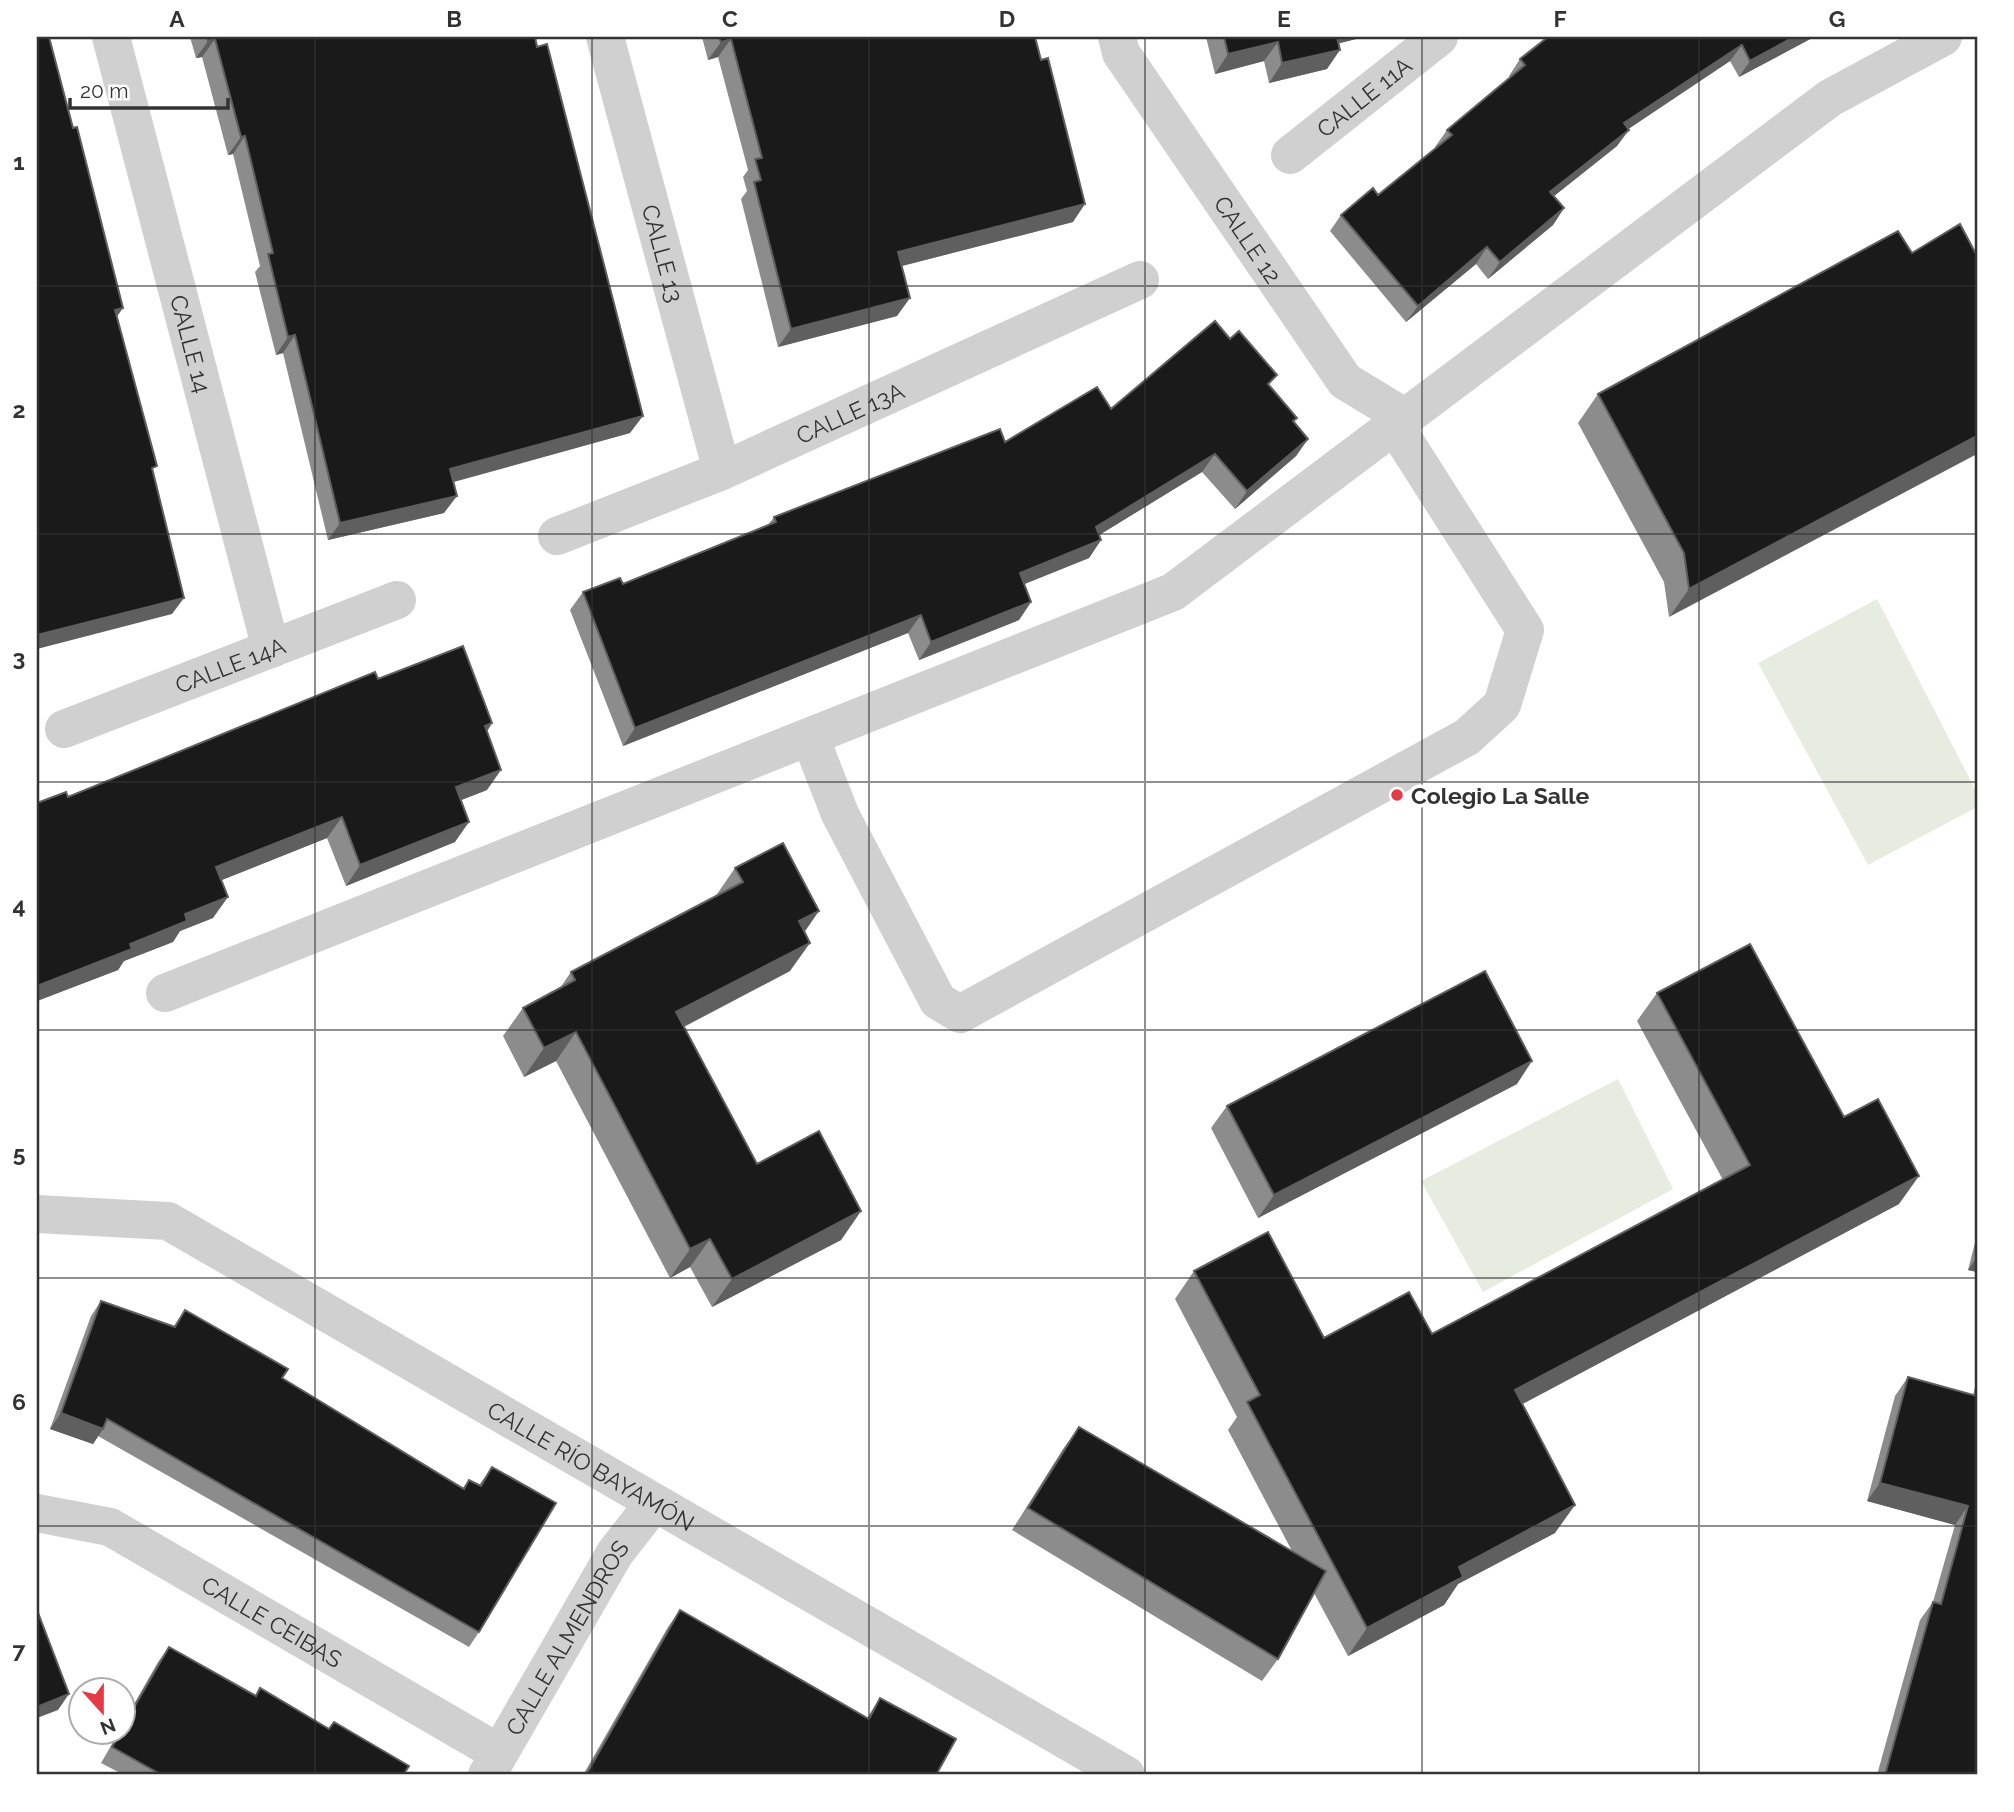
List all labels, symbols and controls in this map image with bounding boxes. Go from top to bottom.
text: A [169,5,185,32]
text: B [446,5,462,32]
text: C [722,5,738,32]
text: D [999,5,1015,32]
text: E [1277,5,1291,32]
text: F [1553,5,1567,32]
text: G [1829,5,1845,32]
street label: CALLE 11A [1311,51,1417,142]
scale bar [70,66,228,110]
text: 20 m [80,78,128,103]
text: 1 [13,148,25,175]
street label: CALLE 12 [1209,190,1287,288]
street label: CALLE 13 [637,201,689,305]
street label: CALLE 14 [165,292,217,396]
street label: CALLE 13A [792,376,909,449]
text: 2 [13,396,25,423]
street label: CALLE 14A [171,631,289,698]
text: 3 [13,644,25,671]
place label: Colegio La Salle [1411,782,1590,809]
marker: Colegio La Salle [1389,787,1405,803]
text: 4 [12,892,26,919]
text: 5 [13,1140,26,1167]
text: 6 [12,1388,26,1415]
street label: CALLE RÍO BAYAMÓN [483,1395,699,1536]
street label: CALLE ALMENDROS [500,1534,634,1740]
street label: CALLE CEIBAS [197,1570,347,1673]
text: 7 [13,1636,26,1663]
north arrow [66,1675,136,1745]
text: N [97,1714,119,1740]

